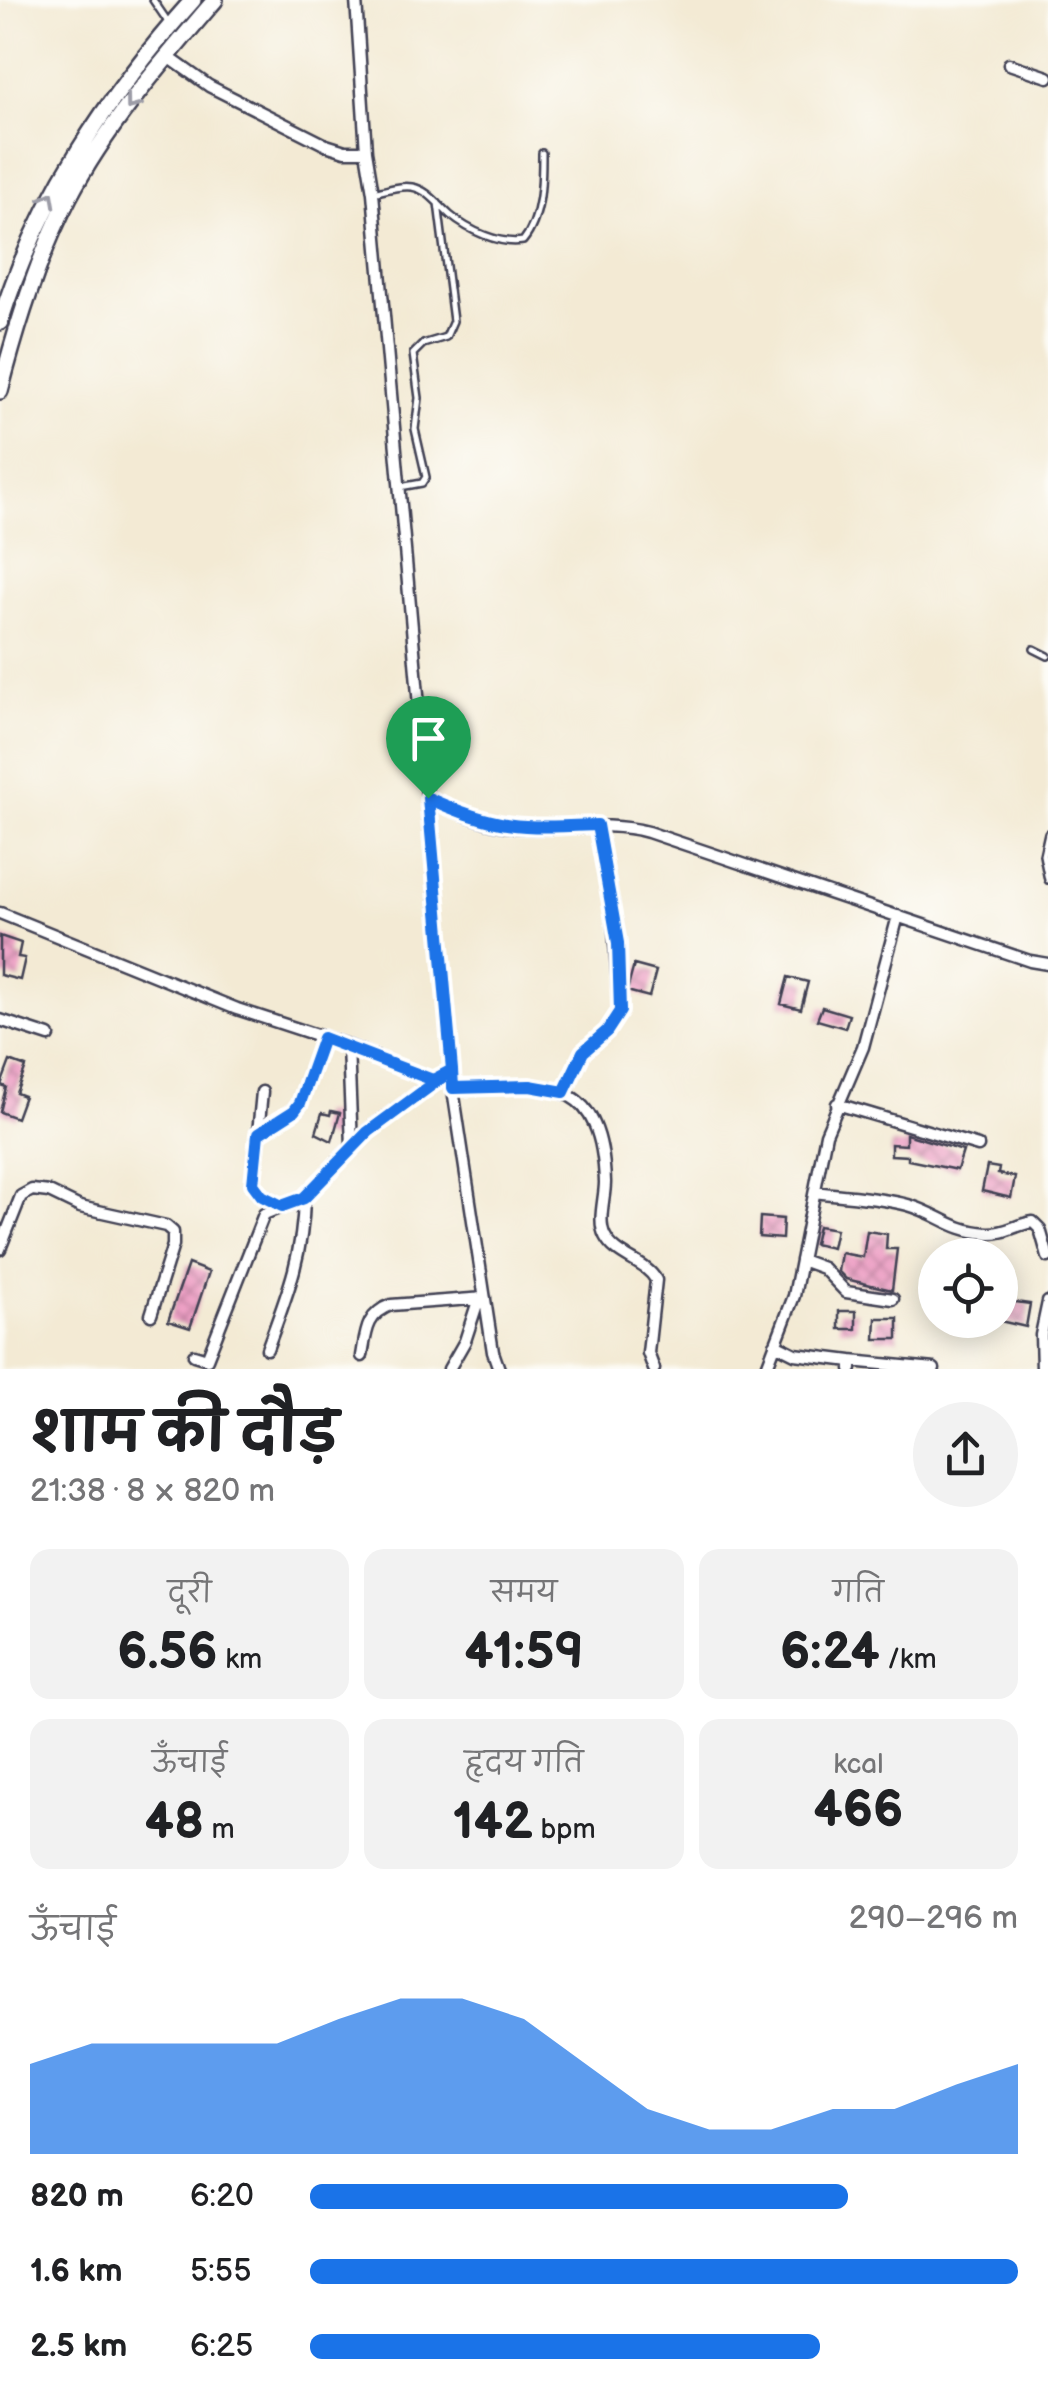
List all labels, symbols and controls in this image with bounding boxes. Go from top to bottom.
one-way arrow [126,92,143,110]
one-way arrow [37,192,57,210]
pin [386,696,471,799]
icon: arrive [401,711,456,766]
map controls [918,1238,1018,1338]
button: locate [918,1238,1018,1338]
text: शाम की दौड़ [30,1401,338,1468]
button: share [913,1402,1018,1507]
text: 21:38 · 8 × 820 m [30,1472,275,1511]
text: दूरी [168,1577,212,1610]
text: समय [491,1577,557,1610]
text: गति [833,1577,884,1610]
text: 6.56 [117,1623,218,1683]
text: 41:59 [464,1623,584,1683]
text: 6:24 [780,1623,880,1683]
text: km [218,1643,262,1676]
text: /km [880,1643,937,1676]
text: ऊँचाई [152,1747,227,1780]
text: हृदय गति [464,1747,584,1780]
text: kcal [833,1748,883,1781]
text: 466 [813,1781,903,1841]
text: 48 [145,1793,204,1853]
text: 142 [452,1793,533,1853]
text: m [204,1813,235,1846]
text: bpm [533,1813,596,1846]
text: 290–296 m [849,1899,1018,1938]
text: ऊँचाई [30,1911,116,1950]
text: 820 m [30,2177,124,2216]
text: 6:20 [190,2177,254,2216]
text: 1.6 km [30,2252,123,2291]
text: 5:55 [190,2252,251,2291]
text: 2.5 km [30,2327,127,2366]
text: 6:25 [190,2327,253,2366]

